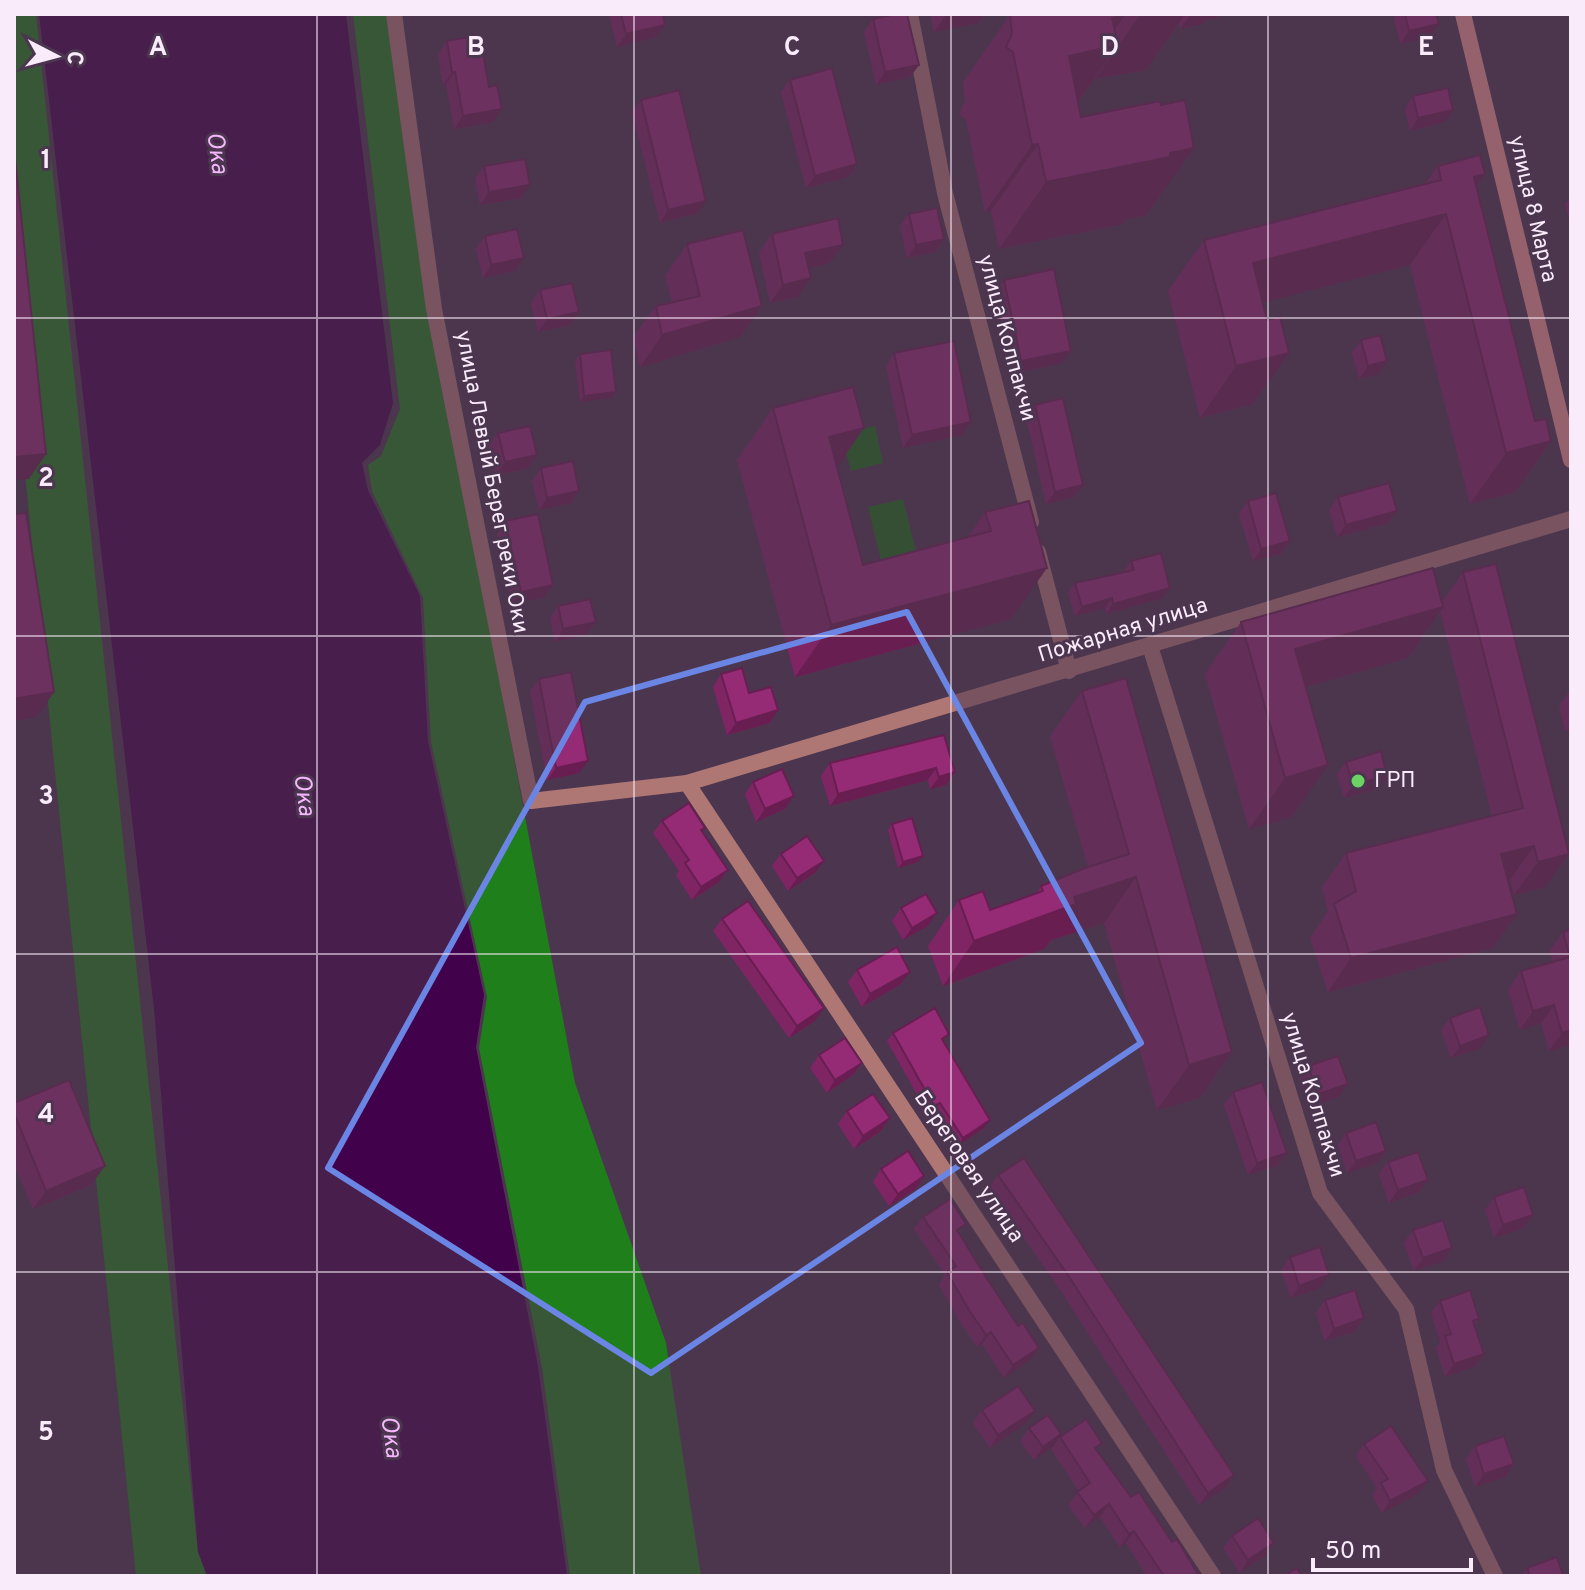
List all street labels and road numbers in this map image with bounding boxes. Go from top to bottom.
street label: улица 8 Марта [1502,133,1562,285]
street label: улица Колпакчи [971,252,1041,424]
street label: улица Левый Берег реки Оки [448,328,534,636]
street label: Пожарная улица [1035,592,1211,670]
street label: улица Колпакчи [1274,1009,1350,1181]
street label: Береговая улица [907,1086,1029,1248]

